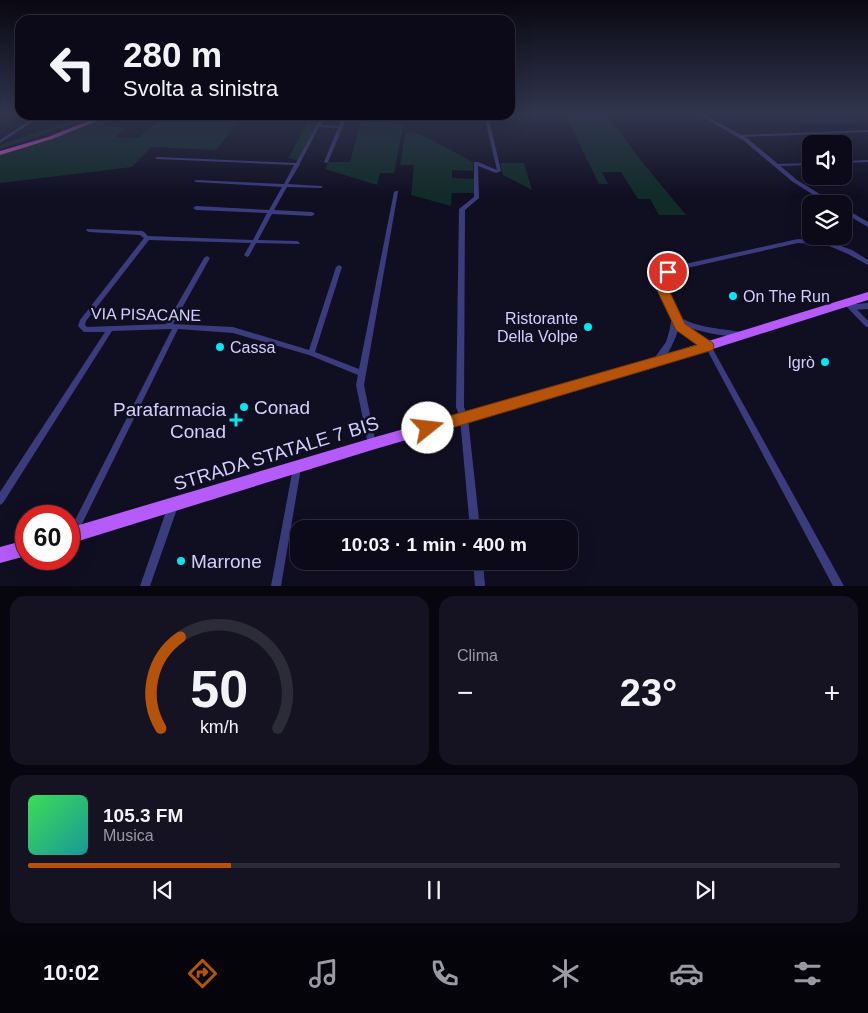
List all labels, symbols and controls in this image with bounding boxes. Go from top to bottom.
icon: left [40,35,105,100]
text: 280 m [123,35,222,74]
text: Svolta a sinistra [123,76,278,101]
map controls [802,135,852,245]
button: sound [802,135,852,185]
button: layers [802,195,852,245]
pin [647,251,689,293]
icon: arrive [654,258,682,286]
place label: On The Run [743,288,830,305]
marker: On The Run [727,290,739,302]
street label: VIA PISACANE [91,305,201,324]
place label: Ristorante Della Volpe [497,310,578,345]
marker: Ristorante Della Volpe [582,321,594,333]
place label: Cassa [230,339,275,356]
marker: Cassa [214,341,226,353]
place label: Igrò [787,354,815,371]
marker: Igrò [819,356,831,368]
place label: Conad [254,397,310,418]
place label: Parafarmacia Conad [113,399,226,442]
marker: Conad [238,401,250,413]
position arrow [401,401,453,453]
street label: STRADA STATALE 7 BIS [171,412,381,495]
marker: Parafarmacia Conad [230,414,242,426]
speed limit sign: 60 [15,505,80,570]
text: 10:03 · 1 min · 400 m [341,534,527,555]
place label: Marrone [191,551,262,572]
marker: Marrone [175,555,187,567]
text: Clima [457,647,498,664]
text: 50 [191,660,248,718]
text: 23° [620,672,677,714]
text: − [457,677,473,708]
text: + [824,677,840,708]
text: km/h [200,717,239,737]
text: 105.3 FM [103,805,183,826]
text: Musica [103,827,154,844]
icon: previous [149,876,177,904]
icon: pause [420,876,448,904]
icon: next [691,876,719,904]
icon: directions [185,956,220,991]
icon: music [306,956,341,991]
icon: phone [427,956,462,991]
icon: climate [548,956,583,991]
icon: car [669,956,704,991]
icon: filters [790,956,825,991]
text: 10:02 [43,960,99,985]

